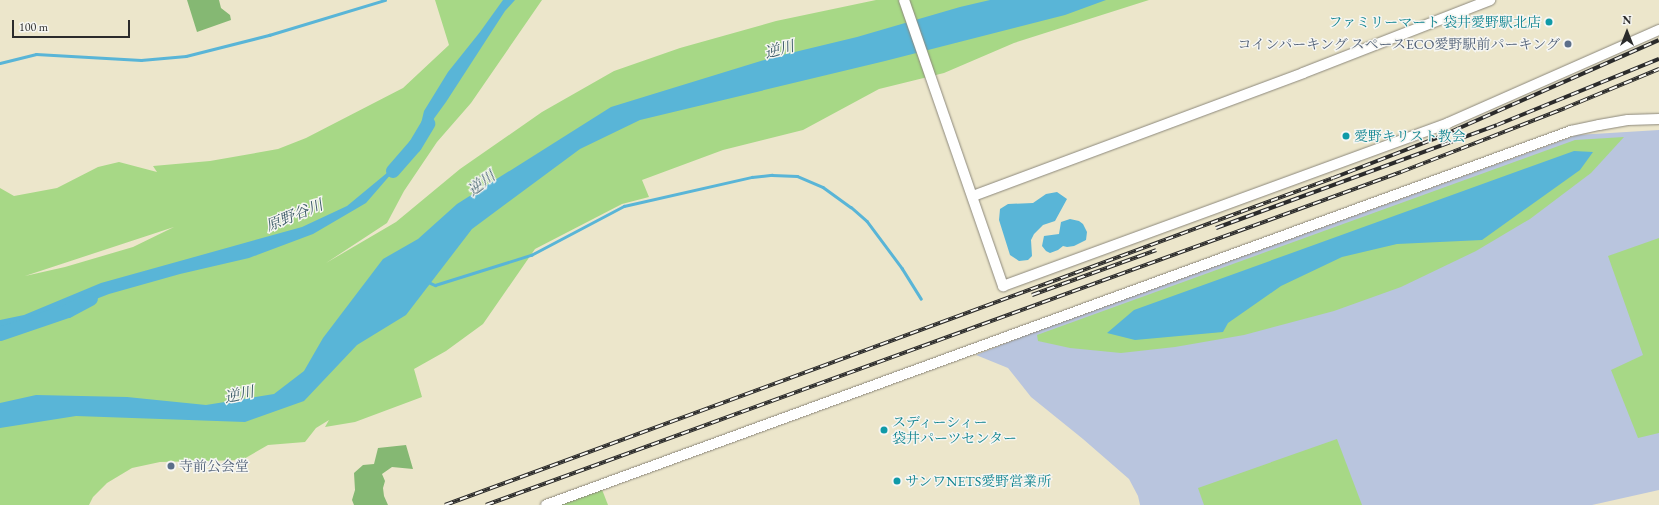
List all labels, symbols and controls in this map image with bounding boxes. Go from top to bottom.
scale bar [14,12,132,38]
north arrow [1607,12,1647,52]
text: N [1623,13,1631,27]
place label: ファミリーマート 袋井愛野駅北店 [1328,14,1541,30]
marker: ファミリーマート 袋井愛野駅北店 [1544,17,1554,27]
text: 100 m [19,19,48,35]
water label: 逆川 [762,36,796,62]
place label: コインパーキング スペースECO愛野駅前パーキング [1235,36,1560,52]
marker: コインパーキング スペースECO愛野駅前パーキング [1563,39,1573,49]
place label: 愛野キリスト教会 [1354,128,1466,144]
marker: 愛野キリスト教会 [1341,131,1351,141]
water label: 逆川 [464,167,498,199]
water label: 原野谷川 [263,195,325,235]
water label: 逆川 [222,382,256,406]
place label: スディーシィー 袋井パーツセンター [892,414,1018,446]
marker: スディーシィー 袋井パーツセンター [879,425,889,435]
place label: 寺前公会堂 [179,458,249,474]
marker: 寺前公会堂 [166,461,176,471]
place label: サンワNETS愛野営業所 [905,473,1052,489]
marker: サンワNETS愛野営業所 [892,476,902,486]

